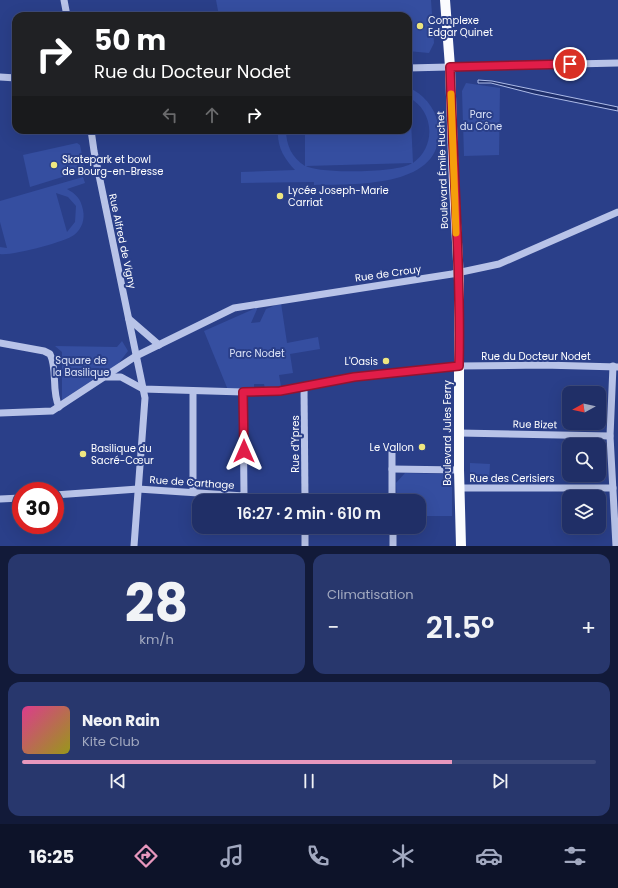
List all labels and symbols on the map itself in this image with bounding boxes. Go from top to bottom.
place label: Complexe Edgar Quinet [428,13,493,40]
marker: Complexe Edgar Quinet [415,21,425,31]
pin [553,47,587,81]
park label: Parc du Cône [460,107,502,134]
street label: Boulevard Émile Huchet [433,110,452,229]
place label: Skatepark et bowl de Bourg-en-Bresse [62,152,163,179]
marker: Skatepark et bowl de Bourg-en-Bresse [49,160,59,170]
place label: Lycée Joseph-Marie Carriat [288,183,389,210]
marker: Lycée Joseph-Marie Carriat [275,191,285,201]
street label: Rue Alfred de Vigny [105,192,140,290]
street label: Rue de Crouy [354,261,423,286]
park label: Parc Nodet [229,346,285,361]
street label: Rue du Docteur Nodet [481,349,591,364]
park label: Square de la Basilique [53,353,109,380]
place label: L'Oasis [345,354,378,369]
marker: L'Oasis [381,356,391,366]
street label: Boulevard Jules Ferry [440,380,455,486]
north arrow [562,386,606,430]
street label: Rue d'Ypres [288,415,303,473]
street label: Rue Bizet [513,417,558,432]
position arrow [223,430,265,472]
place label: Le Vallon [370,440,414,455]
place label: Basilique du Sacré-Cœur [91,441,154,468]
marker: Le Vallon [417,442,427,452]
marker: Basilique du Sacré-Cœur [78,449,88,459]
street label: Rue des Cerisiers [469,471,555,486]
street label: Rue de Carthage [149,472,235,493]
speed limit sign: 30 [12,482,64,534]

